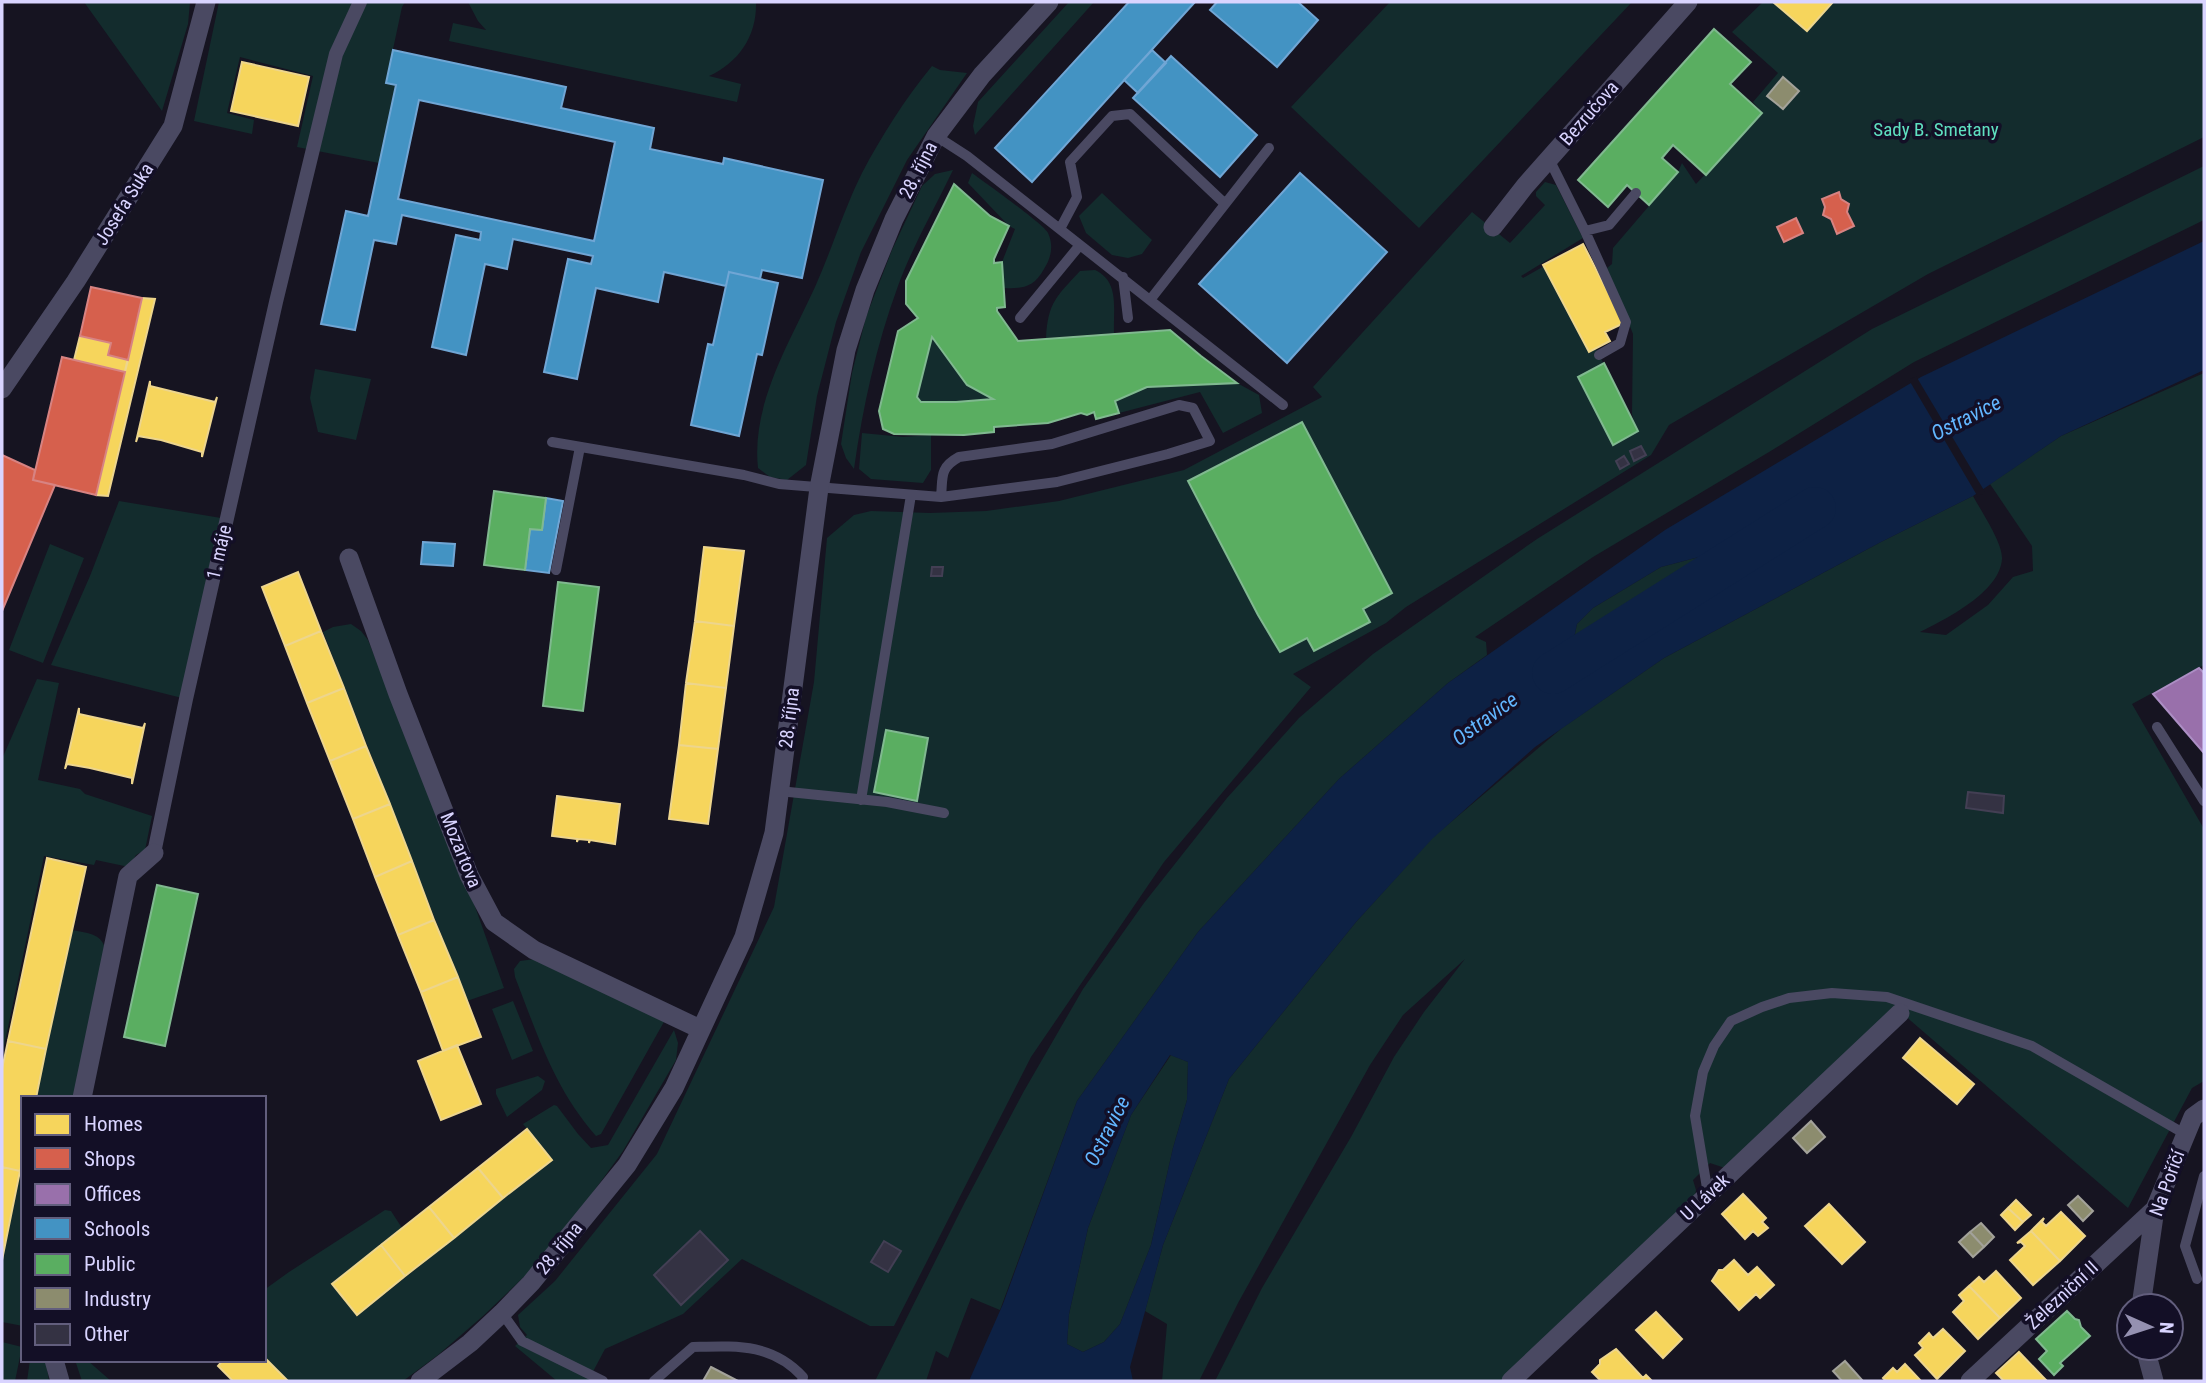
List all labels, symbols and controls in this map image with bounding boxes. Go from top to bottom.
street label: Bezručova [1555,76,1623,150]
park label: Sady B. Smetany [1873,118,1999,141]
street label: 28. října [894,138,942,202]
street label: Josefa Suka [90,159,158,249]
water label: Ostravice [1927,390,2005,446]
street label: 1. máje [202,522,236,582]
street label: 28. října [774,686,804,750]
water label: Ostravice [1447,687,1523,751]
street label: Mozartova [435,809,487,891]
water label: Ostravice [1079,1092,1135,1170]
legend [21,1096,266,1362]
text: Homes [84,1112,143,1136]
street label: Na Poříčí [2144,1145,2190,1219]
text: Shops [84,1147,136,1171]
street label: U Lávek [1676,1168,1735,1225]
text: Offices [84,1182,141,1206]
text: Schools [84,1217,150,1241]
street label: 28. října [531,1217,587,1279]
text: Public [84,1252,136,1276]
street label: Železniční II [2021,1256,2103,1334]
text: Industry [84,1287,151,1311]
north arrow [2115,1292,2185,1362]
text: N [2155,1321,2178,1334]
text: Other [84,1322,129,1346]

